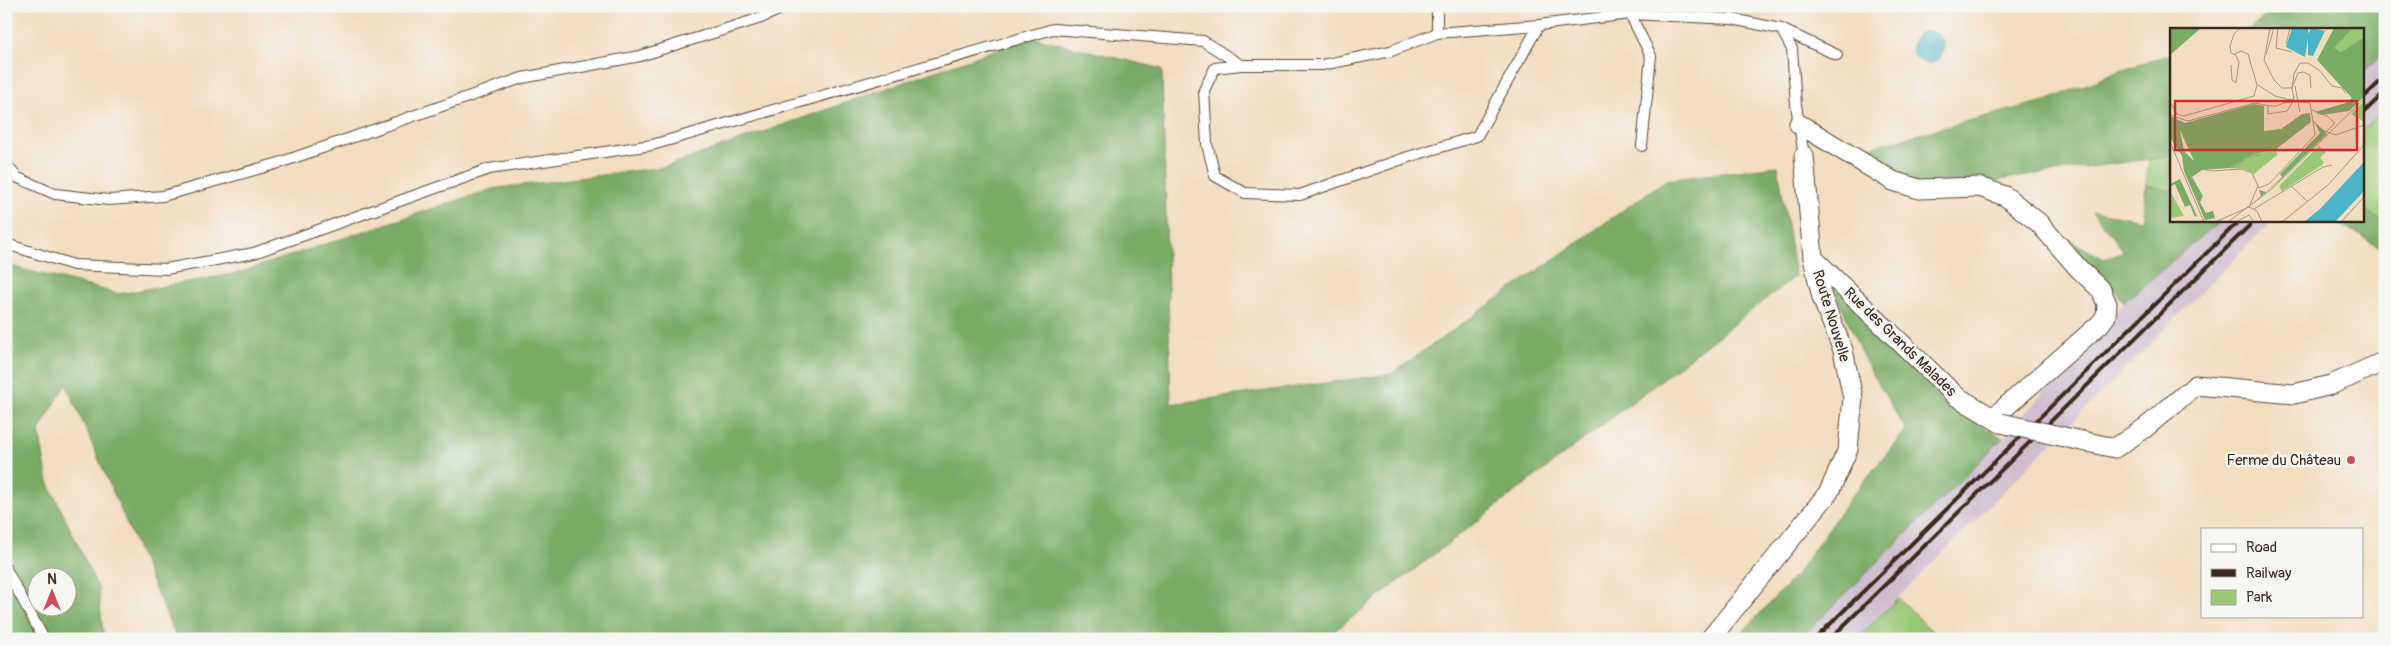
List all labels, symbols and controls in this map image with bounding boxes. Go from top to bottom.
inset map [2170,28,2364,221]
street label: Route Nouvelle [1808,268,1854,365]
street label: Rue des Grands Malades [1840,283,1961,401]
place label: Ferme du Château [2227,451,2341,470]
marker: Ferme du Château [2345,454,2357,466]
legend [2201,528,2364,618]
text: Road [2246,538,2277,557]
text: Railway [2246,564,2292,583]
north arrow [28,568,78,618]
text: N [47,571,57,588]
text: Park [2246,588,2273,607]

